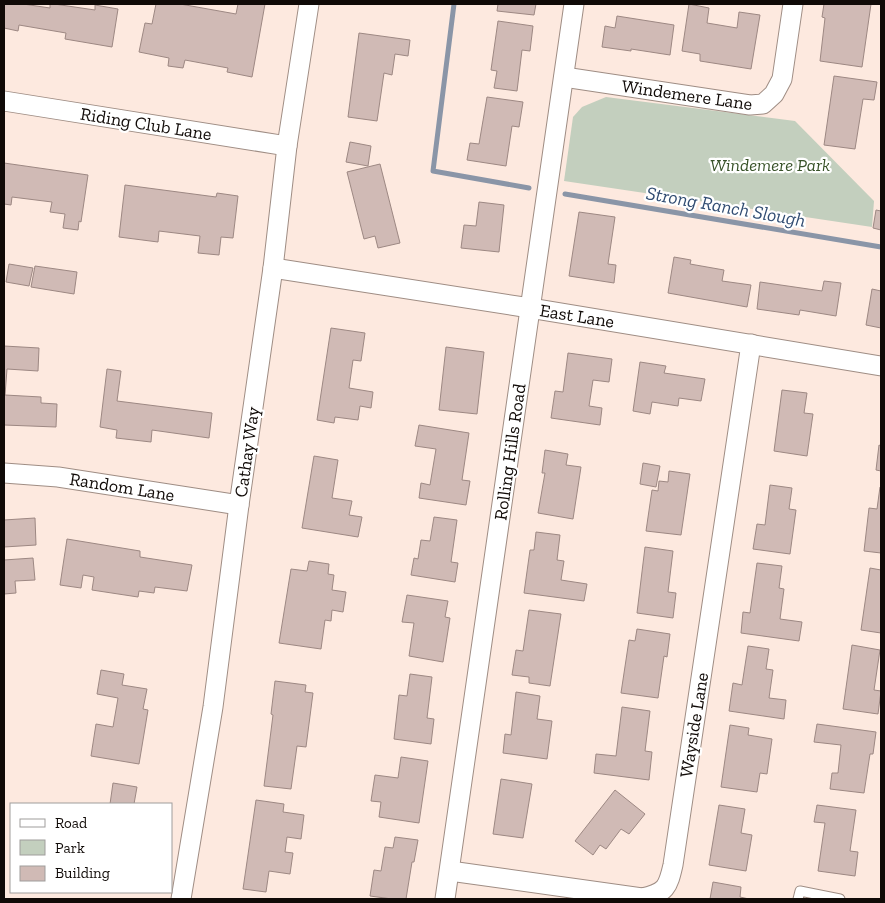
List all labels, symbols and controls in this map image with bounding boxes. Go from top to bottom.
street label: Windemere Lane [620,75,754,115]
street label: Riding Club Lane [79,103,213,145]
park label: Windemere Park [710,154,830,176]
water label: Strong Ranch Slough [644,181,807,232]
street label: East Lane [538,299,616,333]
street label: Rolling Hills Road [490,382,531,522]
street label: Cathay Way [230,405,264,499]
street label: Random Lane [68,468,176,506]
street label: Wayside Lane [675,671,713,779]
legend [10,803,172,893]
text: Road [55,814,88,832]
text: Park [55,839,85,857]
text: Building [55,864,110,882]

